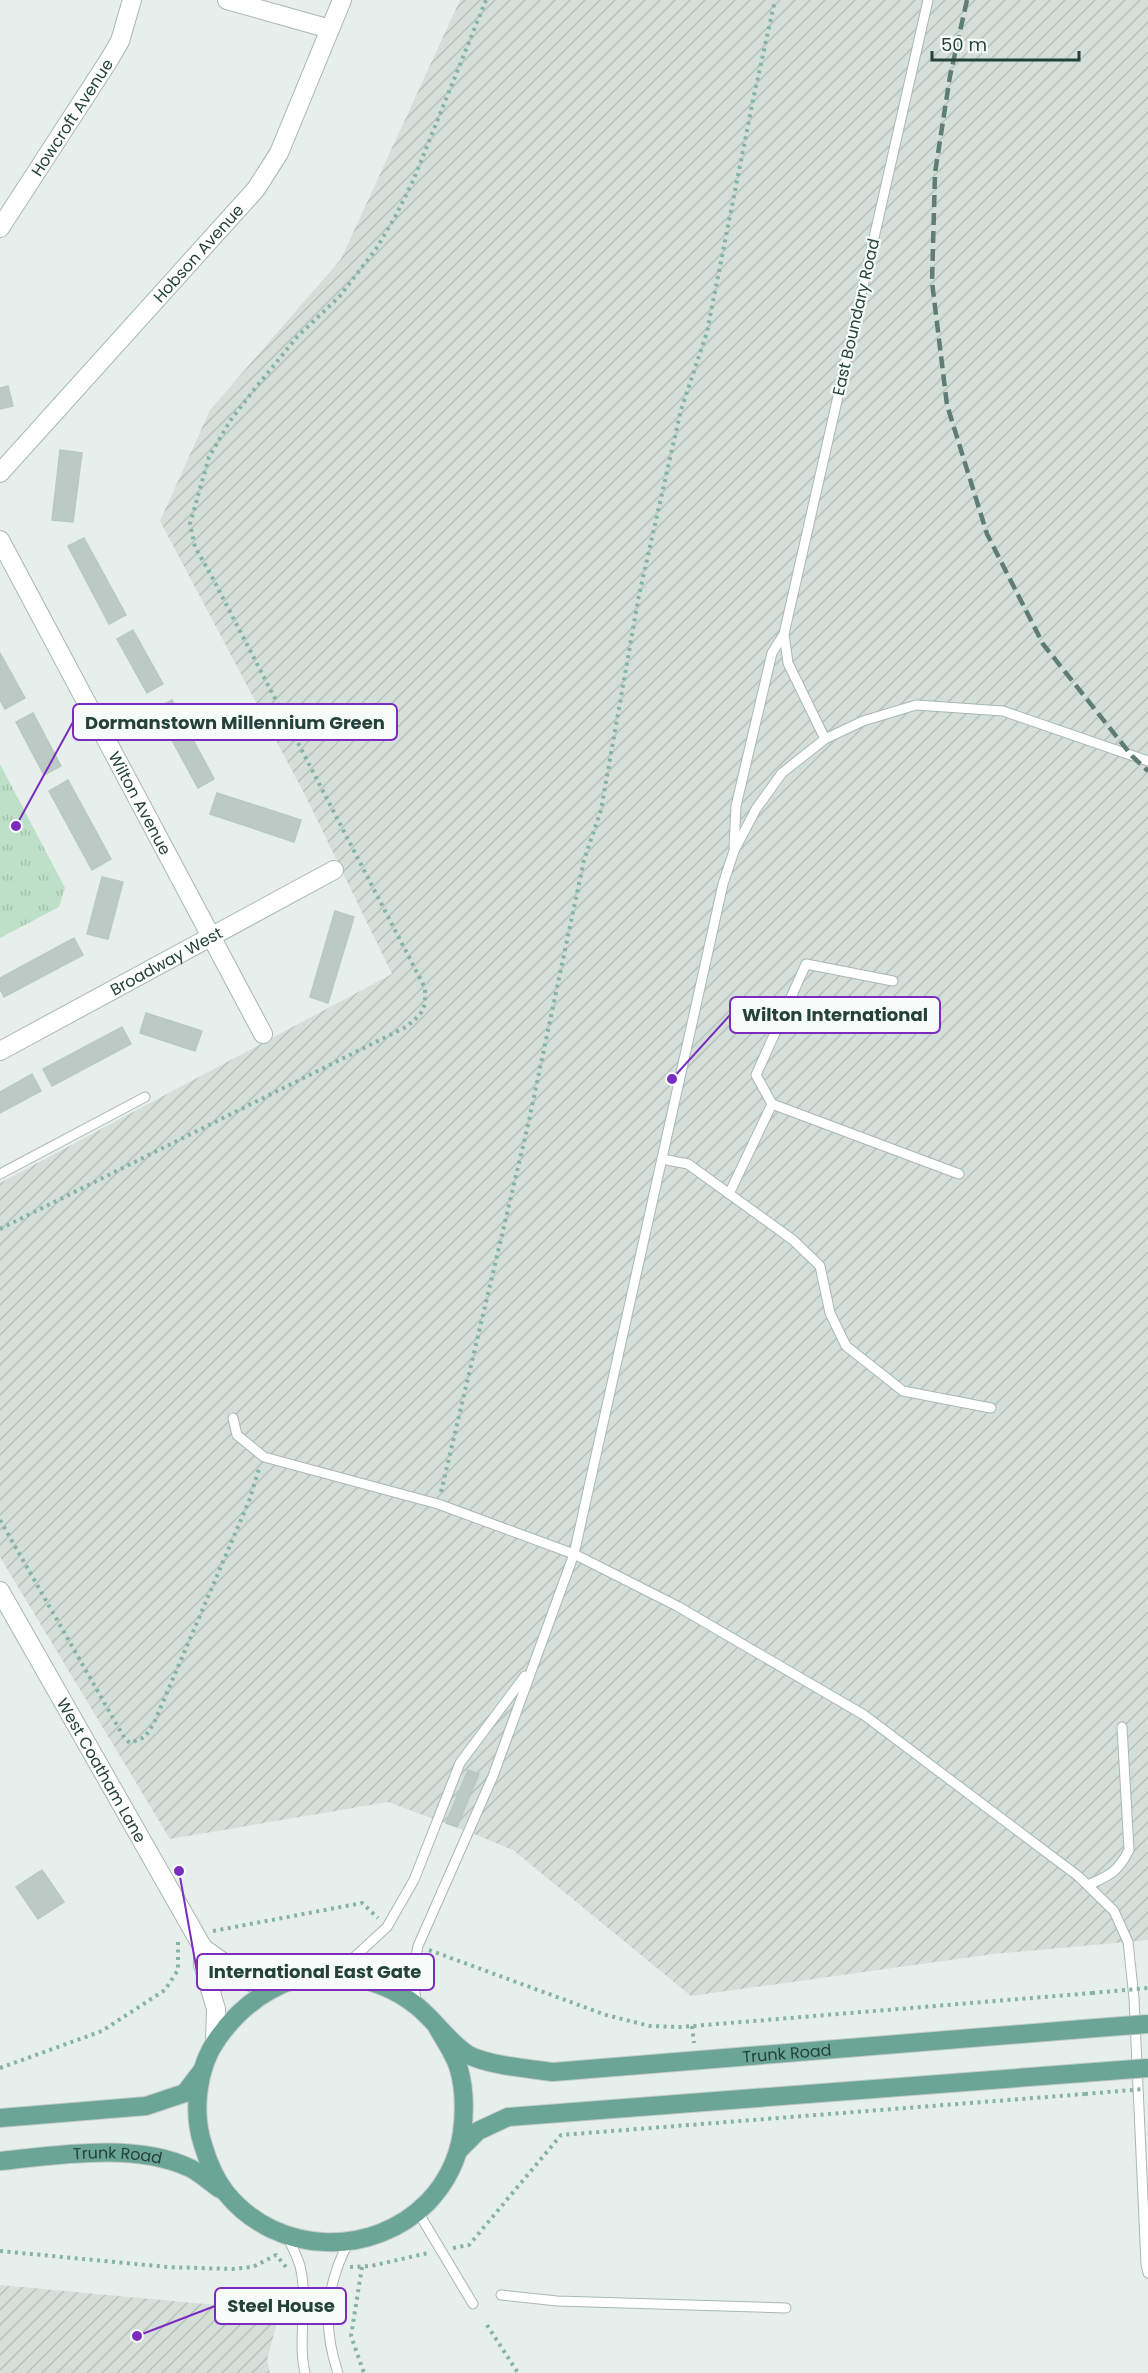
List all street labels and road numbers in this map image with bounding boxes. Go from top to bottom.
street label: Howcroft Avenue [25,54,119,181]
street label: Hobson Avenue [148,199,249,307]
street label: East Boundary Road [827,236,885,398]
street label: Wilton Avenue [103,747,177,859]
street label: Broadway West [106,921,227,1001]
street label: West Coatham Lane [52,1694,152,1847]
street label: Trunk Road [741,2038,832,2068]
street label: Trunk Road [72,2141,164,2169]

